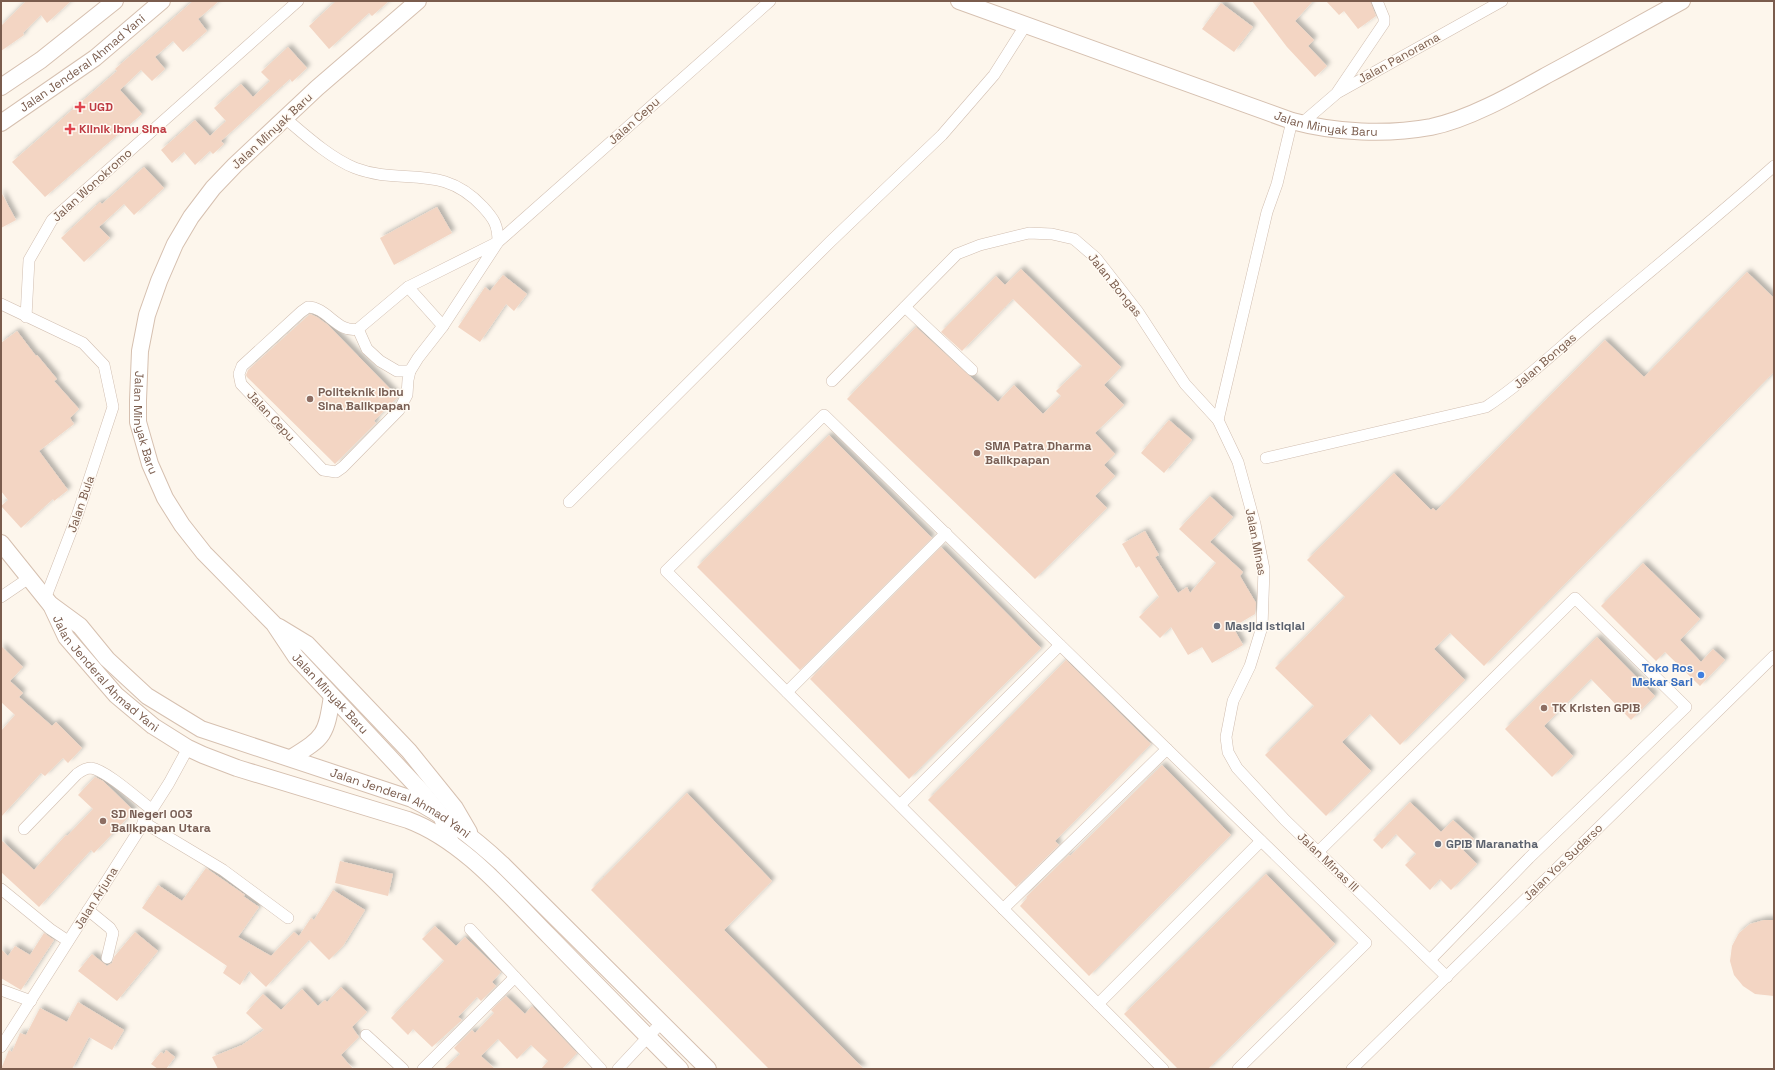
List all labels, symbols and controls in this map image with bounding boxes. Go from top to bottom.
street label: Jalan Jenderal Ahmad Yani [16,11,149,116]
street label: Jalan Panorama [1355,29,1443,87]
street label: Jalan Minyak Baru [228,89,316,173]
street label: Jalan Cepu [605,94,663,148]
place label: UGD [89,99,113,115]
marker: UGD [74,101,86,113]
street label: Jalan Minyak Baru [1272,107,1378,140]
place label: Klinik Ibnu Sina [79,121,167,137]
marker: Klinik Ibnu Sina [64,123,76,135]
street label: Jalan Wonokromo [49,145,135,225]
street label: Jalan Bongas [1084,250,1146,320]
street label: Jalan Bongas [1510,330,1580,392]
street label: Jalan Minyak Baru [130,371,162,477]
place label: Politeknik Ibnu Sina Balikpapan [318,384,410,414]
street label: Jalan Cepu [243,387,299,445]
marker: Politeknik Ibnu Sina Balikpapan [305,394,315,404]
place label: SMA Patra Dharma Balikpapan [985,438,1091,468]
marker: SMA Patra Dharma Balikpapan [972,448,982,458]
street label: Jalan Bula [64,473,98,535]
street label: Jalan Minas [1242,507,1270,577]
street label: Jalan Jenderal Ahmad Yani [49,613,162,736]
place label: Masjid Istiqlal [1225,618,1305,634]
marker: Masjid Istiqlal [1212,621,1222,631]
street label: Jalan Minyak Baru [288,649,372,737]
place label: Toko Ros Mekar Sari [1632,660,1693,690]
marker: Toko Ros Mekar Sari [1696,670,1706,680]
place label: TK Kristen GPIB [1552,700,1640,716]
marker: TK Kristen GPIB [1539,703,1549,713]
street label: Jalan Jenderal Ahmad Yani [328,764,474,842]
place label: SD Negeri 003 Balikpapan Utara [111,806,211,836]
marker: SD Negeri 003 Balikpapan Utara [98,816,108,826]
street label: Jalan Yos Sudarso [1520,820,1606,904]
street label: Jalan Minas III [1294,829,1362,895]
place label: GPIB Maranatha [1446,836,1538,852]
marker: GPIB Maranatha [1433,839,1443,849]
street label: Jalan Arjuna [71,864,122,932]

